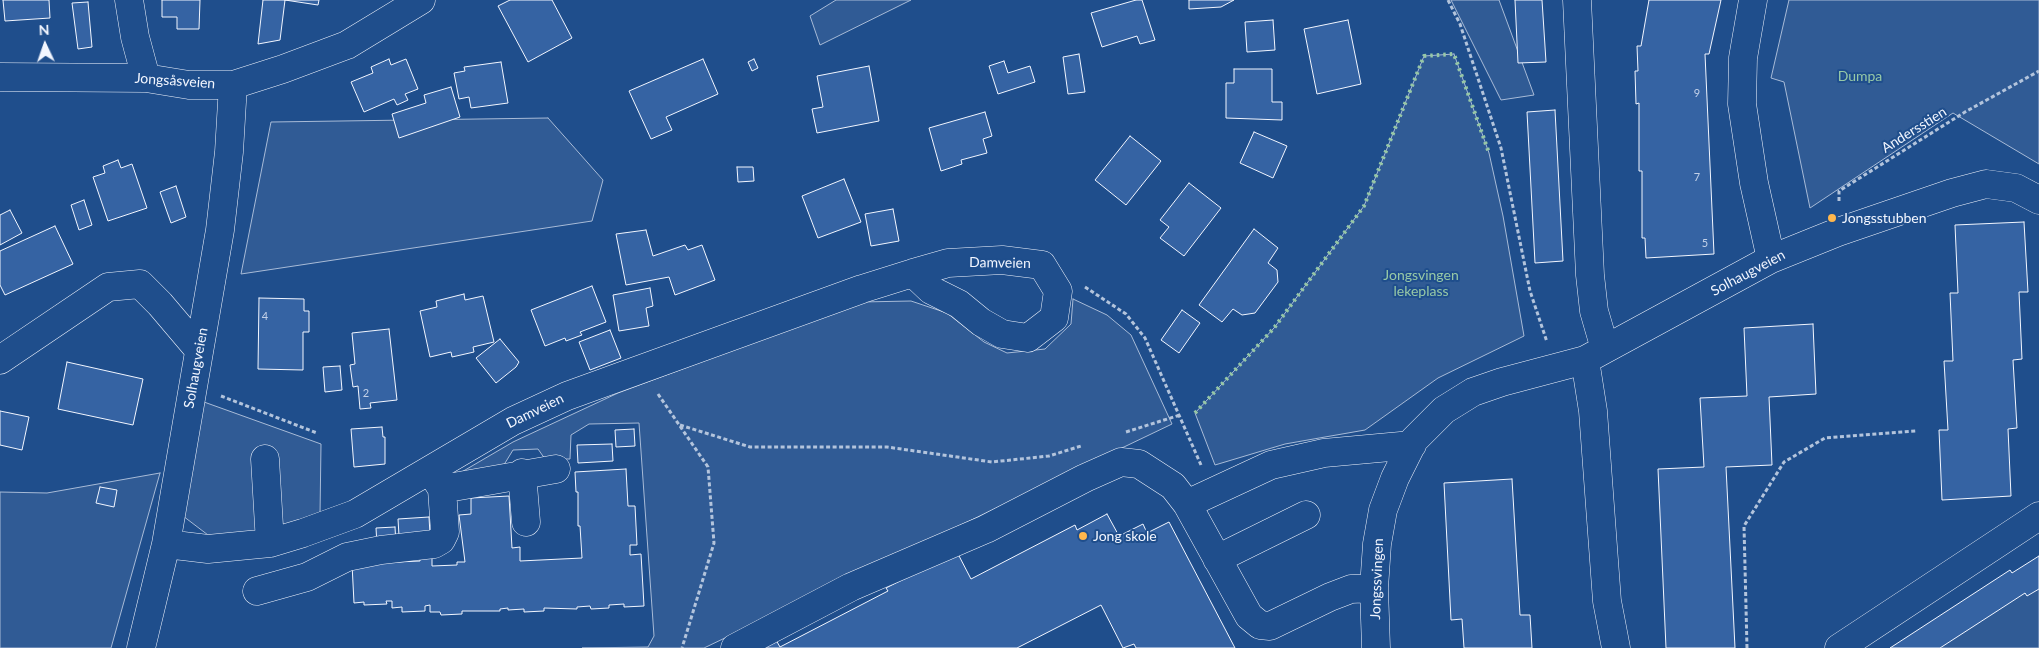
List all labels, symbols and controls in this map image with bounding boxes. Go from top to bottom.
north arrow [20,20,70,70]
text: N [38,21,50,38]
park label: Dumpa [1838,68,1882,84]
street label: Jongsåsveien [134,70,216,92]
house number: 9 [1694,86,1700,100]
street label: Andersstien [1878,103,1950,157]
house number: 7 [1694,170,1700,184]
place label: Jongsstubben [1842,210,1927,226]
marker: Jongsstubben [1826,212,1838,224]
house number: 5 [1702,236,1708,250]
street label: Solhaugveien [1708,246,1788,300]
street label: Damveien [969,254,1031,272]
park label: Jongsvingen lekeplass [1383,267,1459,300]
house number: 4 [262,309,268,323]
street label: Solhaugveien [181,326,211,410]
house number: 2 [363,386,369,400]
street label: Damveien [504,390,566,432]
place label: Jong skole [1093,528,1157,544]
marker: Jong skole [1077,530,1089,542]
street label: Jongssvingen [1367,538,1387,620]

